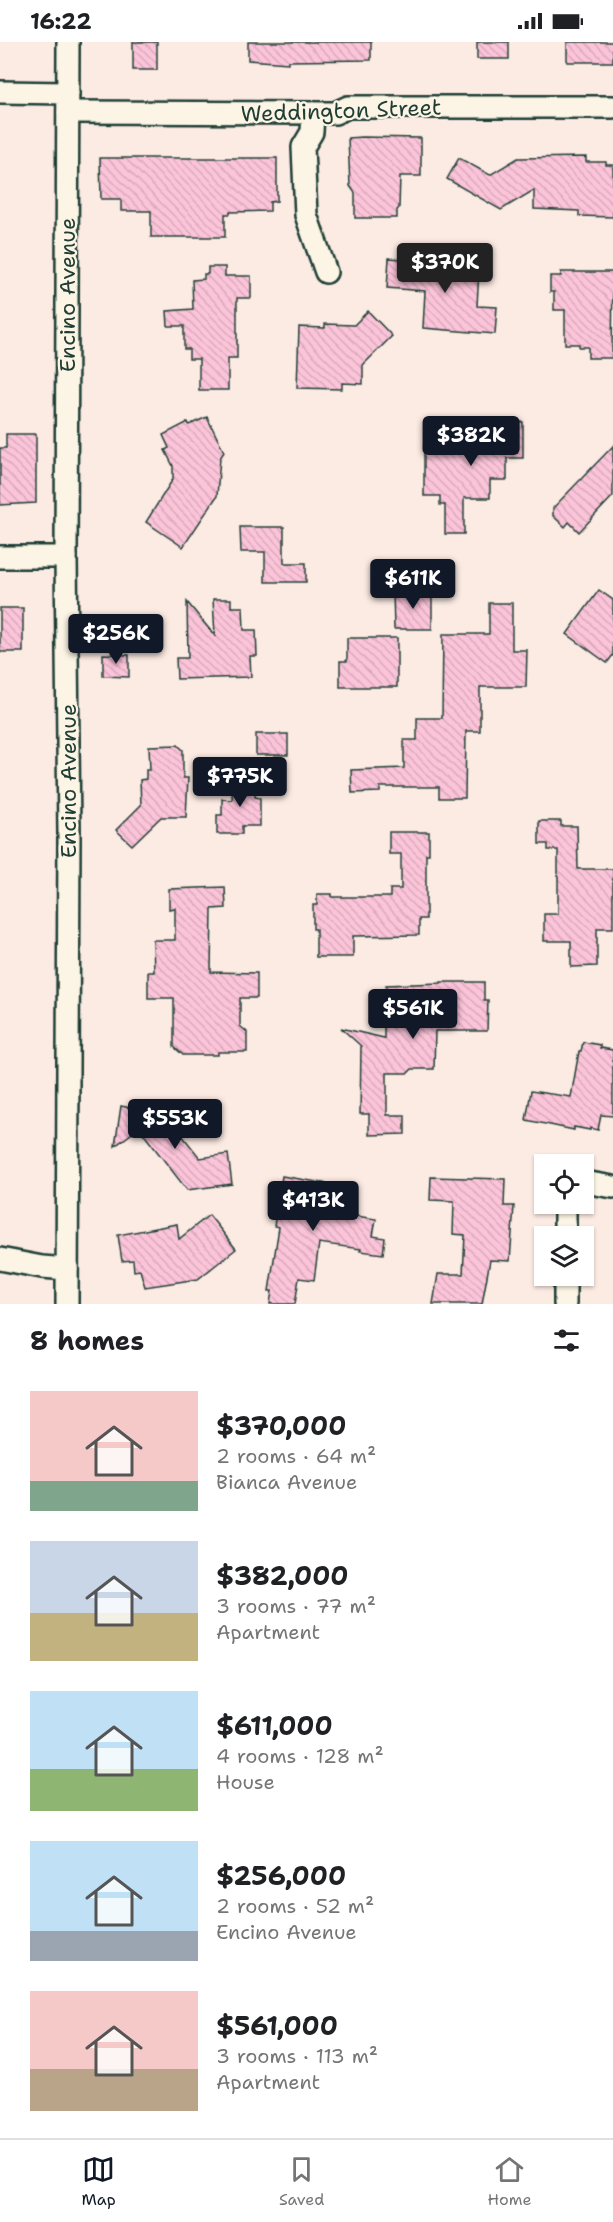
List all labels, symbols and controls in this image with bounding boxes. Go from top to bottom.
text: 16:22 [30,7,92,36]
street label: Weddington Street [240,93,442,128]
street label: Encino Avenue [53,218,82,372]
pin: $370K [403,243,487,294]
text: $370K [411,249,479,275]
pin: $382K [429,416,513,467]
text: $382K [437,422,505,448]
pin: $611K [371,559,455,610]
text: $611K [384,565,442,591]
pin: $256K [74,614,158,665]
text: $256K [82,620,150,646]
street label: Encino Avenue [54,704,83,858]
pin: $775K [198,757,282,808]
text: $775K [207,763,273,789]
pin: $561K [371,989,455,1040]
text: $561K [382,995,444,1021]
pin: $553K [133,1099,217,1150]
text: $553K [142,1105,208,1131]
map controls [534,1154,594,1286]
button: locate [534,1154,594,1214]
pin: $413K [271,1181,355,1232]
text: $413K [282,1187,344,1213]
button: layers [534,1226,594,1286]
text: 8 homes [30,1323,144,1358]
icon: filters [550,1324,583,1357]
text: $370,000 [216,1408,346,1443]
icon: home [78,1415,150,1487]
text: 2 rooms · 64 m² [216,1443,376,1469]
text: Bianca Avenue [216,1469,357,1495]
text: $382,000 [216,1558,348,1593]
icon: home [78,1565,150,1637]
text: 3 rooms · 77 m² [216,1593,376,1619]
text: Apartment [216,1619,320,1645]
text: $611,000 [216,1708,333,1743]
icon: home [78,1715,150,1787]
text: 4 rooms · 128 m² [216,1743,384,1769]
text: House [216,1769,275,1795]
text: $256,000 [216,1858,346,1893]
icon: home [78,1865,150,1937]
text: 2 rooms · 52 m² [216,1893,374,1919]
text: Encino Avenue [216,1919,357,1945]
text: $561,000 [216,2008,338,2043]
icon: home [78,2015,150,2087]
text: 3 rooms · 113 m² [216,2043,378,2069]
text: Apartment [216,2069,320,2095]
tab: Map [82,2153,116,2210]
tab: Saved [279,2153,324,2210]
tab: Home [487,2153,531,2210]

